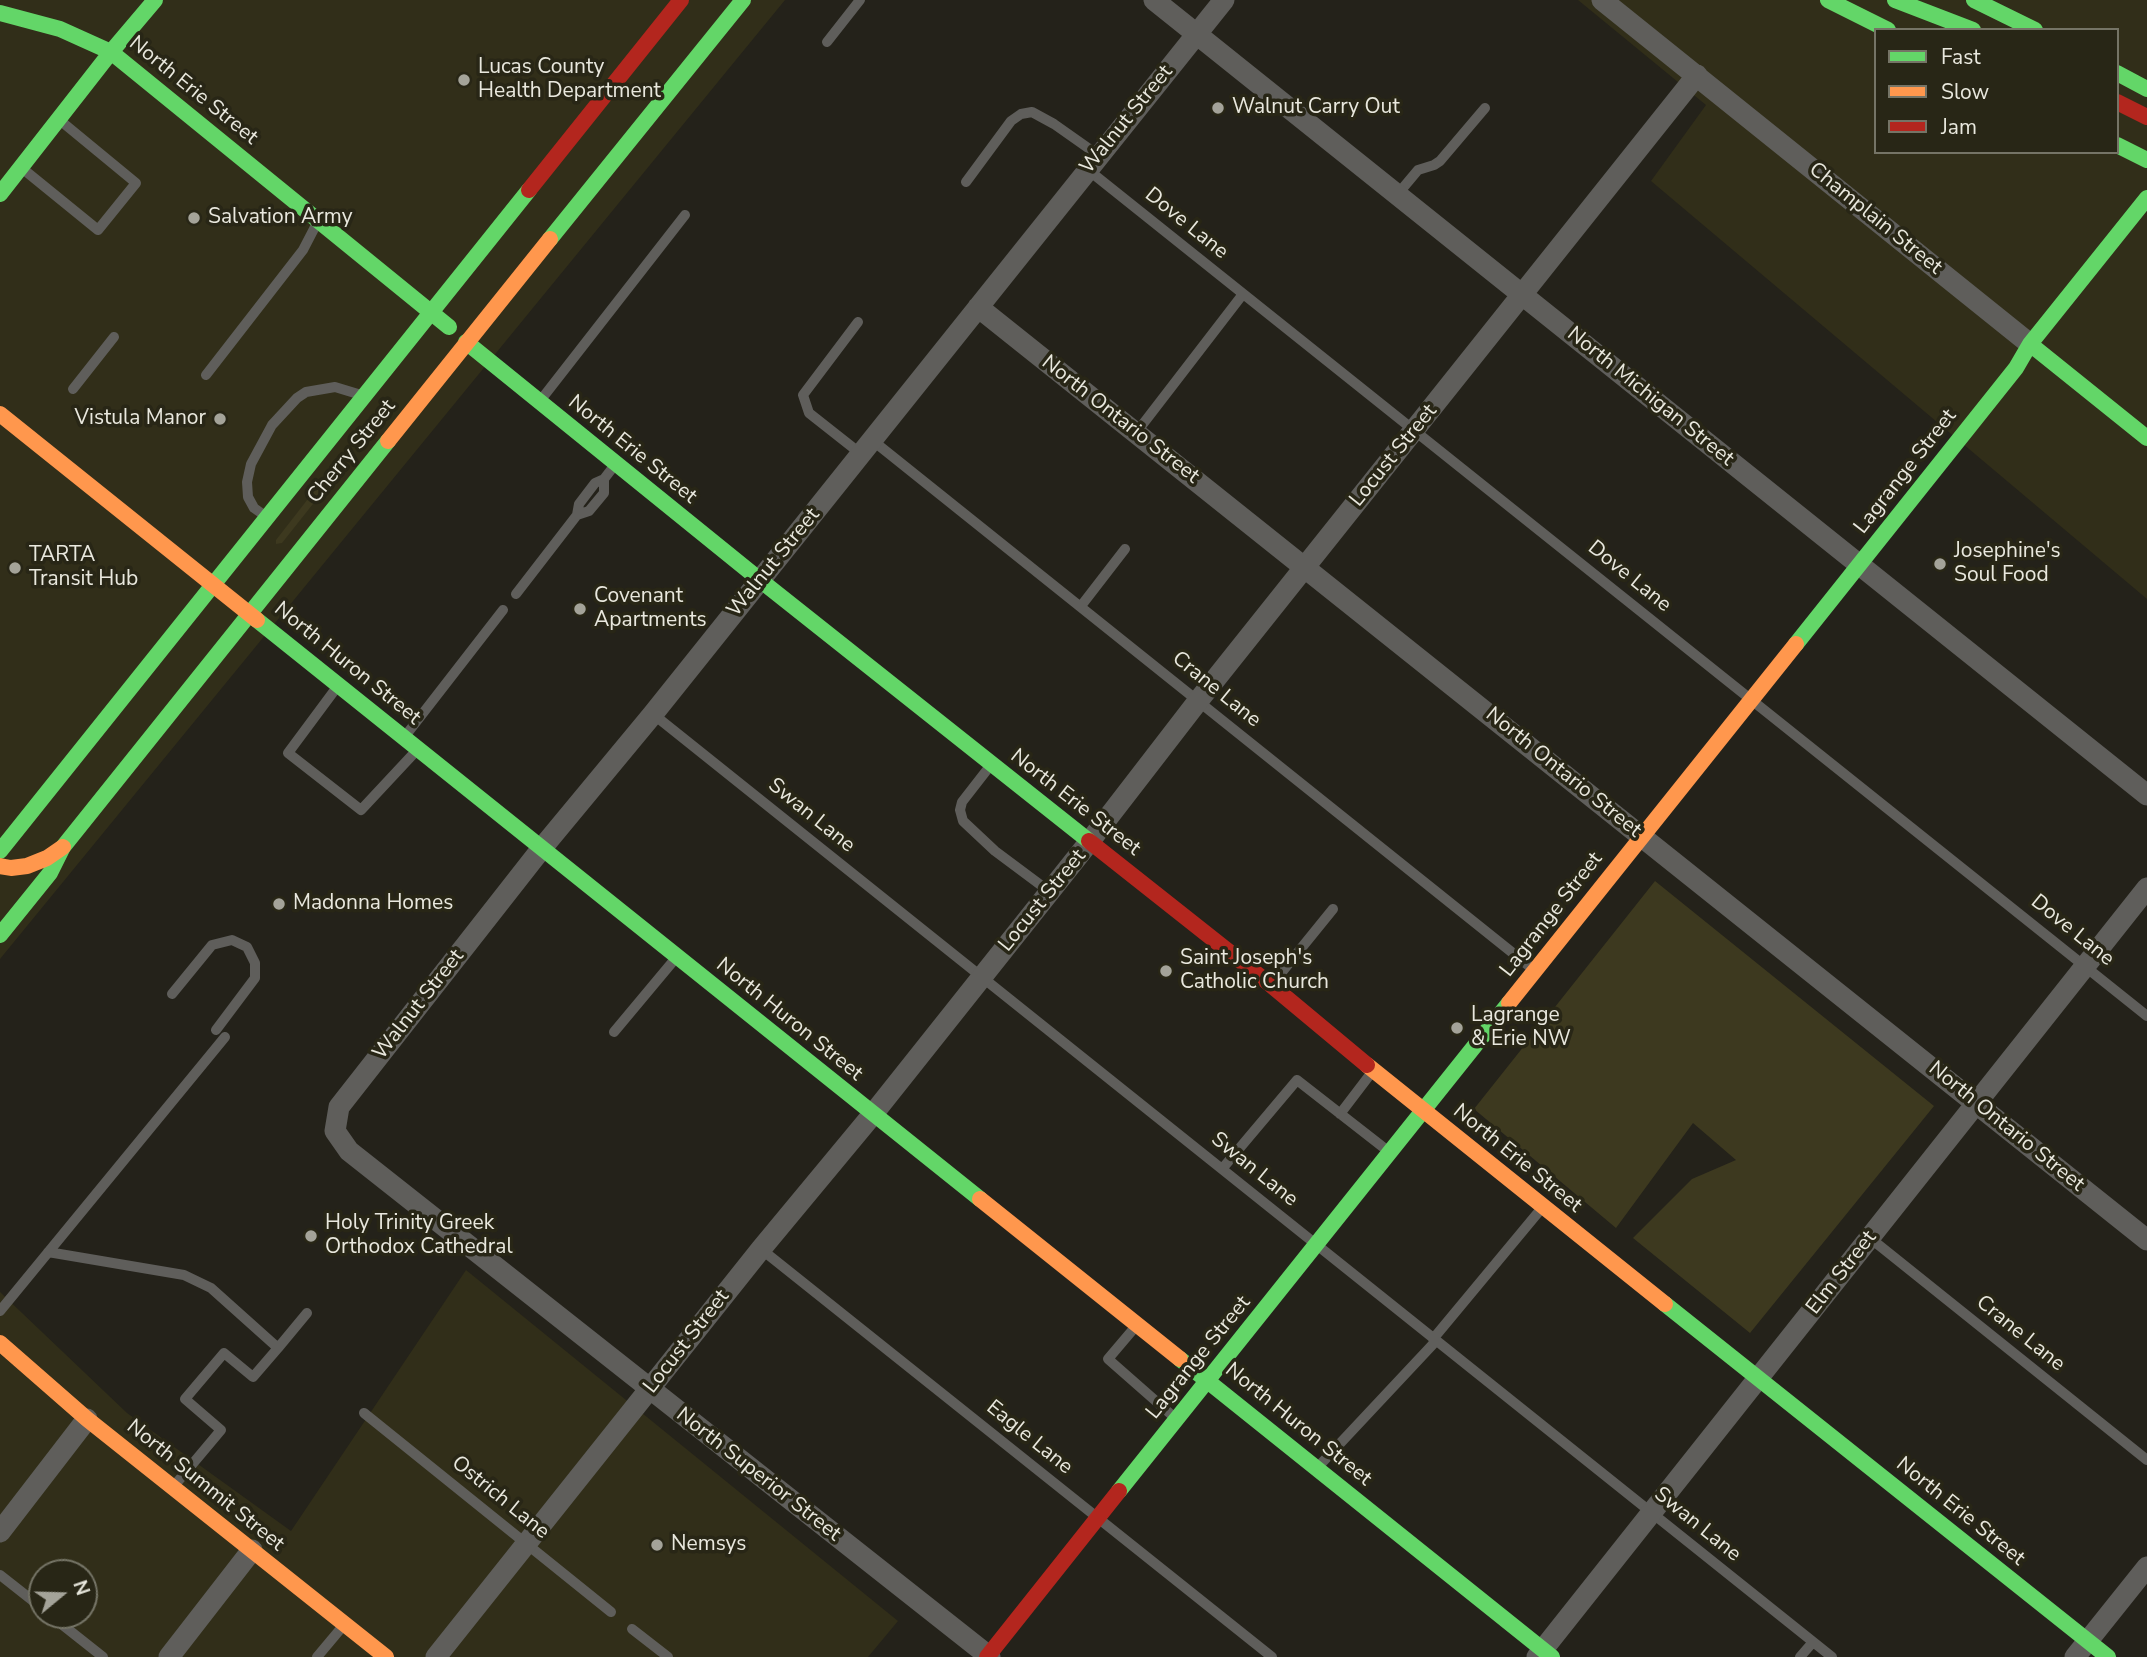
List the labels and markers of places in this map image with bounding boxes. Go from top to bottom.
place label: Lucas County Health Department [478,55,661,105]
marker: Lucas County Health Department [456,72,472,88]
place label: Walnut Carry Out [1232,95,1400,121]
marker: Walnut Carry Out [1210,100,1226,116]
place label: Salvation Army [208,205,352,231]
marker: Salvation Army [186,210,202,226]
place label: Vistula Manor [75,406,206,432]
marker: Vistula Manor [212,411,228,427]
place label: Josephine's Soul Food [1954,539,2061,589]
place label: TARTA Transit Hub [29,543,138,593]
marker: Josephine's Soul Food [1932,556,1948,572]
marker: TARTA Transit Hub [7,560,23,576]
place label: Covenant Apartments [594,584,707,634]
marker: Covenant Apartments [572,601,588,617]
place label: Madonna Homes [293,891,453,917]
marker: Madonna Homes [271,896,287,912]
place label: Saint Joseph's Catholic Church [1180,946,1329,996]
marker: Saint Joseph's Catholic Church [1158,963,1174,979]
place label: Lagrange & Erie NW [1471,1003,1571,1053]
marker: Lagrange & Erie NW [1449,1020,1465,1036]
place label: Holy Trinity Greek Orthodox Cathedral [325,1211,513,1261]
marker: Holy Trinity Greek Orthodox Cathedral [303,1228,319,1244]
place label: Nemsys [671,1532,746,1558]
marker: Nemsys [649,1537,665,1553]

